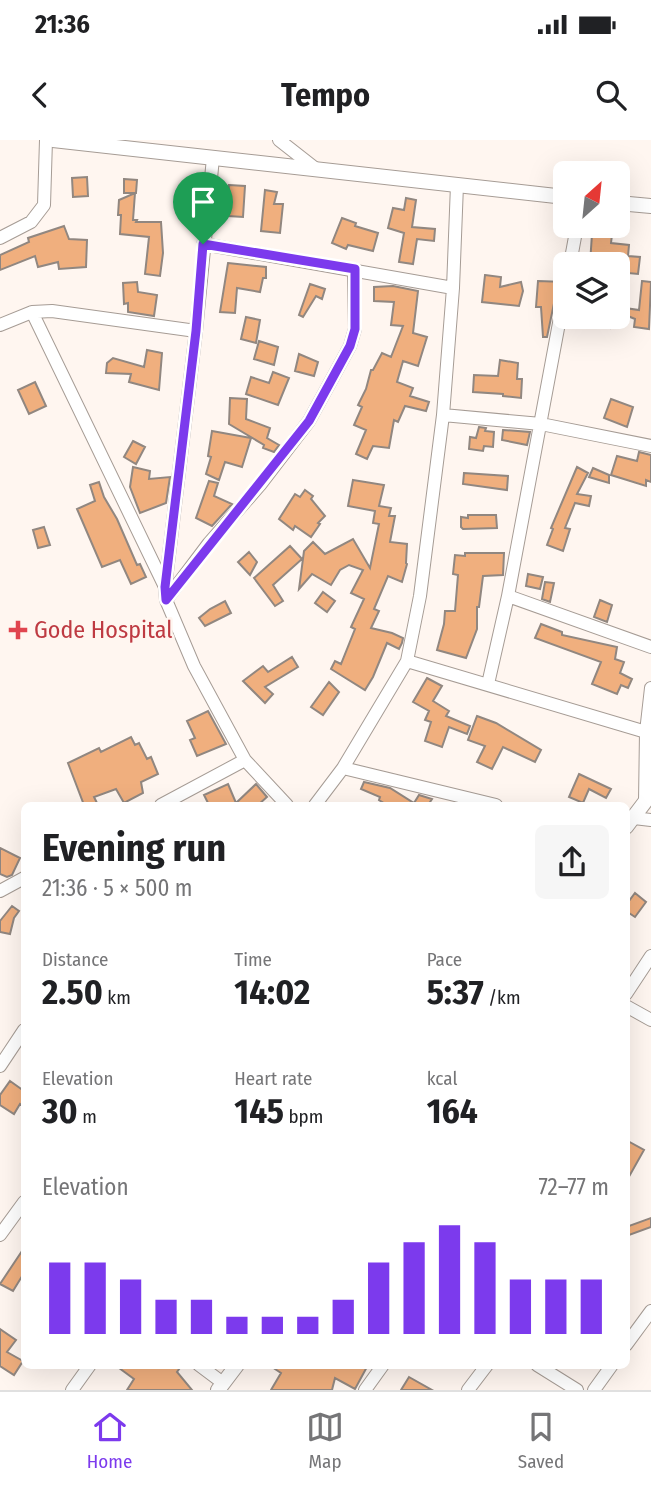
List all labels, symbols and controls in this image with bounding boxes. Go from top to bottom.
text: 21:36 [35,9,90,40]
icon: back [21,76,59,114]
text: Tempo [281,76,370,114]
icon: search [592,76,630,114]
north arrow [553,161,630,238]
map controls [553,161,630,329]
pin [173,172,233,244]
icon: arrive [184,183,222,221]
button: layers [553,252,630,329]
place label: Gode Hospital [34,616,173,644]
marker: Gode Hospital [8,620,28,640]
text: Evening run [42,825,226,871]
button: share [535,825,609,899]
text: 21:36 · 5 × 500 m [42,874,193,902]
text: Distance [42,948,109,971]
text: Time [234,948,272,971]
text: Pace [427,948,462,971]
text: 2.50 [42,971,103,1013]
text: 14:02 [234,971,310,1013]
text: 5:37 [427,971,484,1013]
text: km [103,986,131,1009]
text: /km [484,986,521,1009]
text: Elevation [42,1067,114,1090]
text: Heart rate [234,1067,312,1090]
text: kcal [427,1067,457,1090]
text: 30 [42,1090,78,1132]
text: 145 [234,1090,284,1132]
text: 164 [427,1090,478,1132]
text: m [78,1105,97,1128]
text: bpm [284,1105,323,1128]
text: Elevation [42,1173,129,1201]
text: 72–77 m [538,1173,609,1201]
tab: Home [87,1408,132,1473]
tab: Map [306,1408,344,1473]
tab: Saved [518,1408,564,1473]

